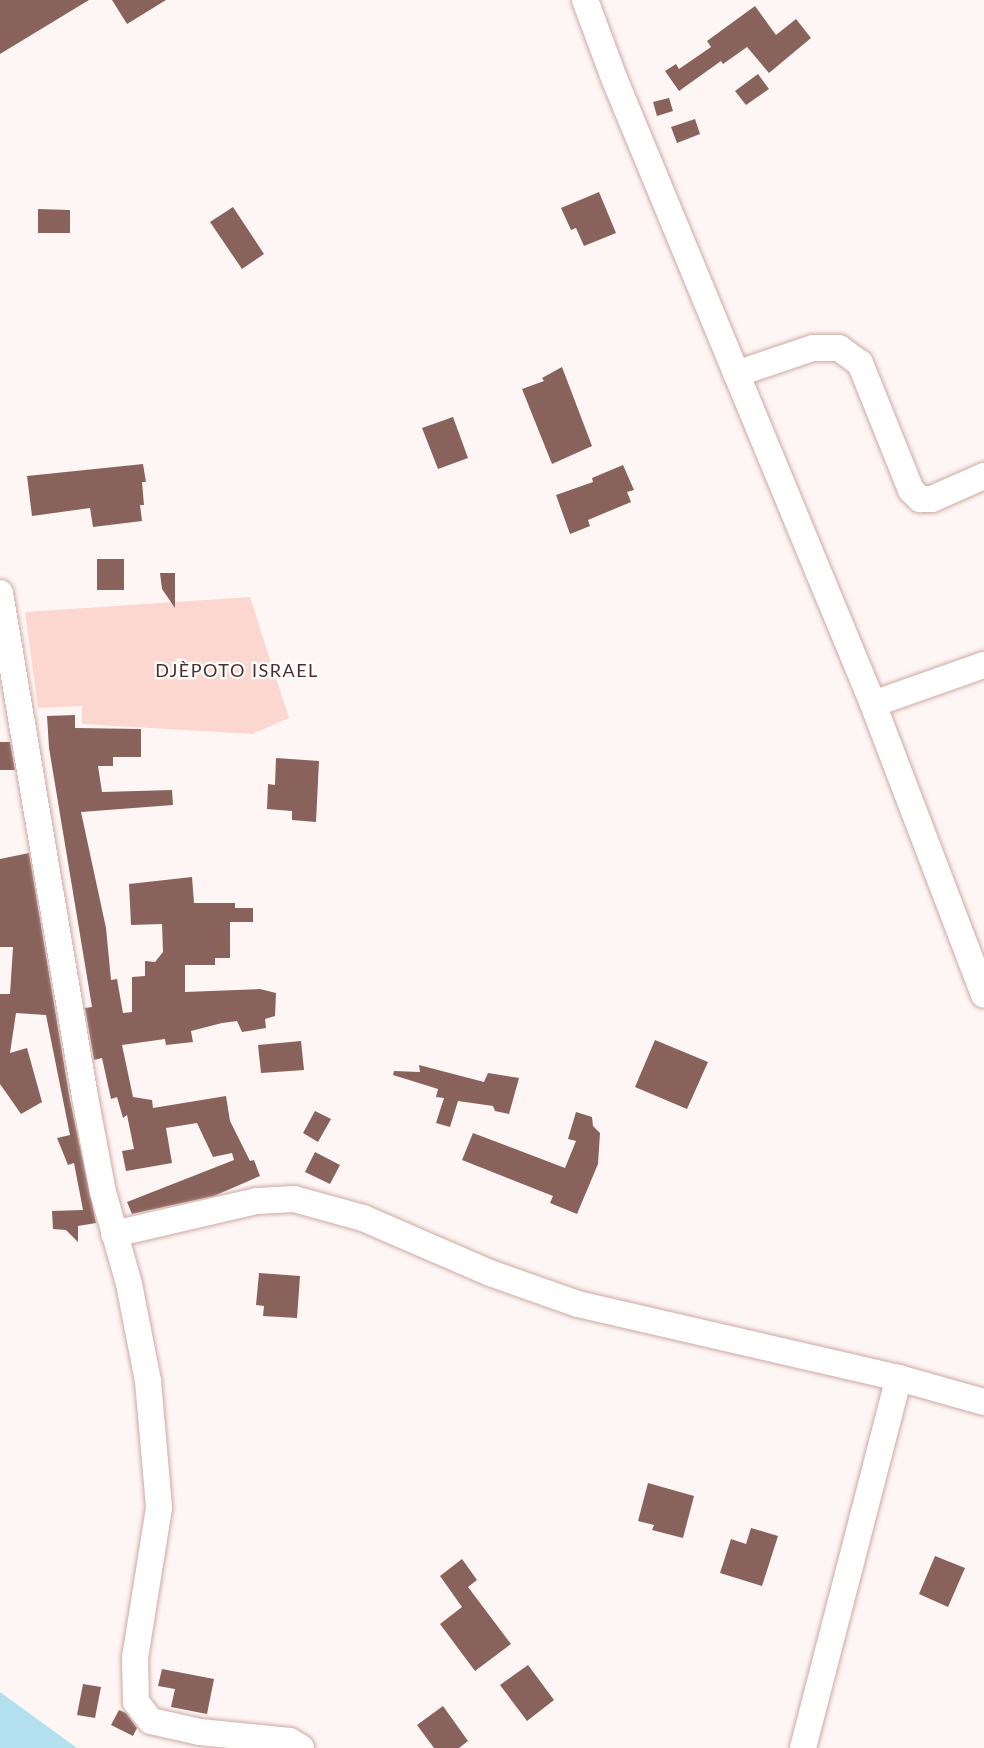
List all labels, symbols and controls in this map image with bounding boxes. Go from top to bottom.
district label: DJÈPOTO ISRAEL [155,659,319,681]

